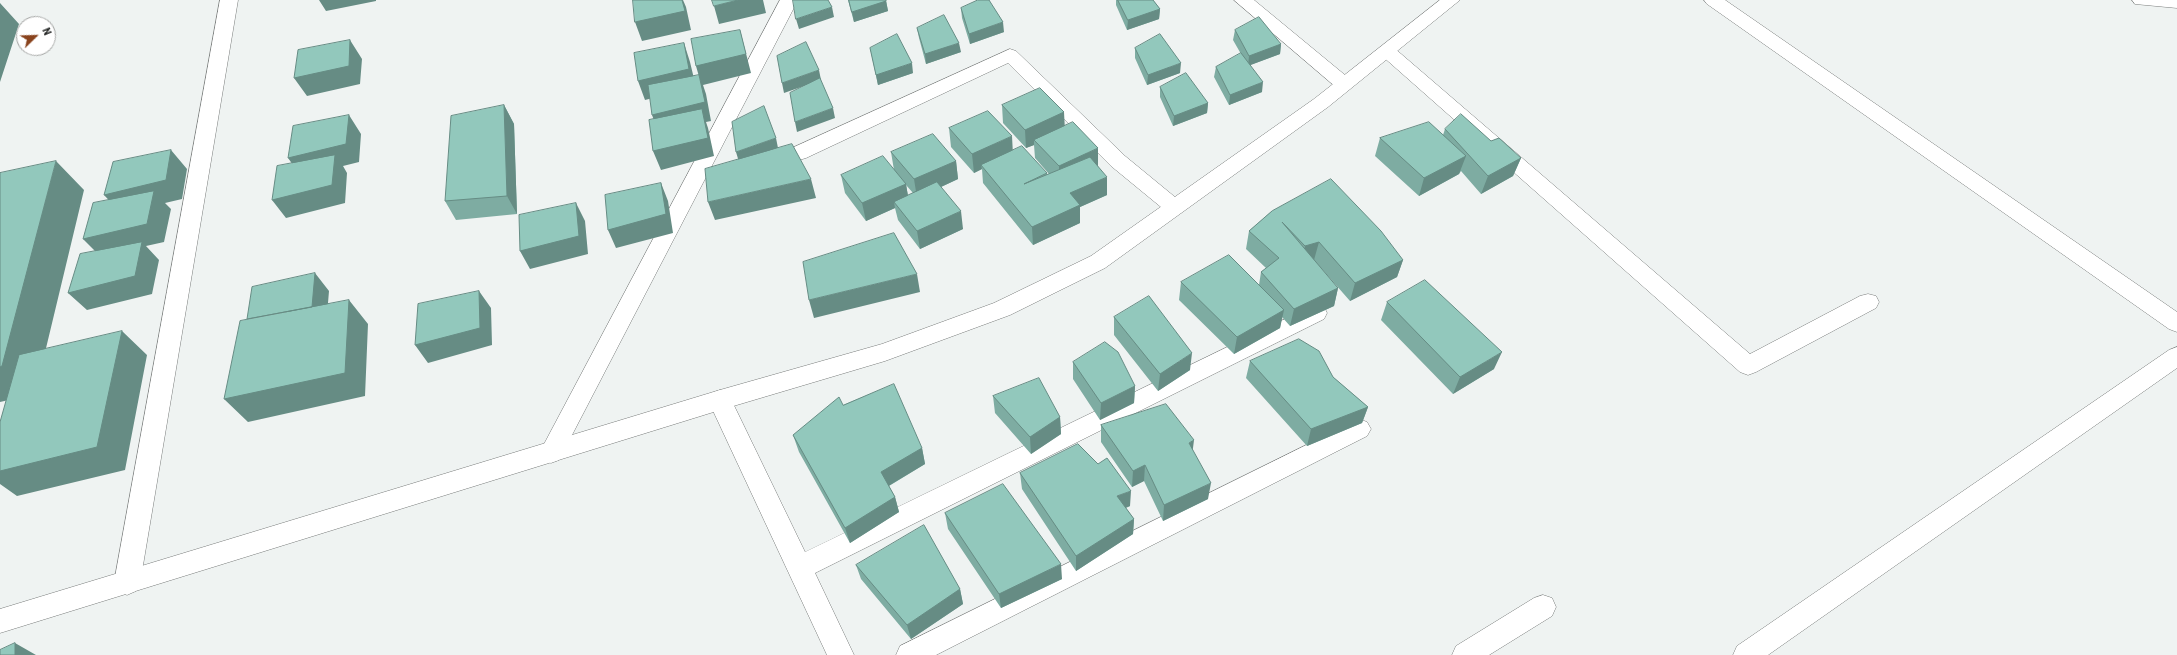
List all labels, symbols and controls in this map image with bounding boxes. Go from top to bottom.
north arrow [16,16,56,56]
text: N [39,26,54,37]

